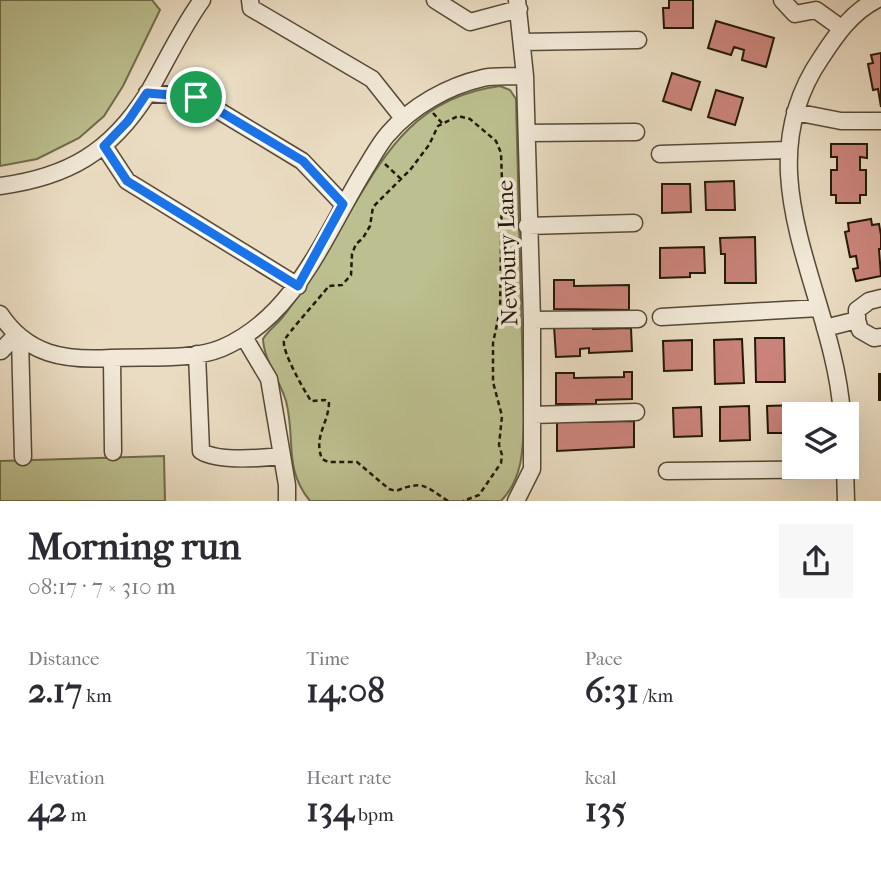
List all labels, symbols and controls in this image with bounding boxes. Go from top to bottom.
pin [166,67,226,127]
icon: arrive [177,78,215,116]
street label: Newbury Lane [491,179,524,327]
map controls [782,402,859,479]
button: layers [782,402,859,479]
text: Morning run [28,524,241,569]
button: share [779,524,853,598]
text: 08:17 · 7 × 310 m [28,573,176,600]
text: Distance [28,648,99,670]
text: Time [306,648,350,670]
text: Pace [585,648,623,670]
text: 2.17 [28,670,82,711]
text: 14:08 [306,670,385,711]
text: 6:31 [585,670,639,711]
text: km [82,685,112,707]
text: /km [639,685,673,707]
text: Elevation [28,767,105,789]
text: Heart rate [306,767,391,789]
text: kcal [585,767,617,789]
text: 42 [28,789,67,830]
text: 134 [306,789,354,830]
text: 135 [585,789,627,830]
text: m [67,804,87,826]
text: bpm [354,804,394,826]

